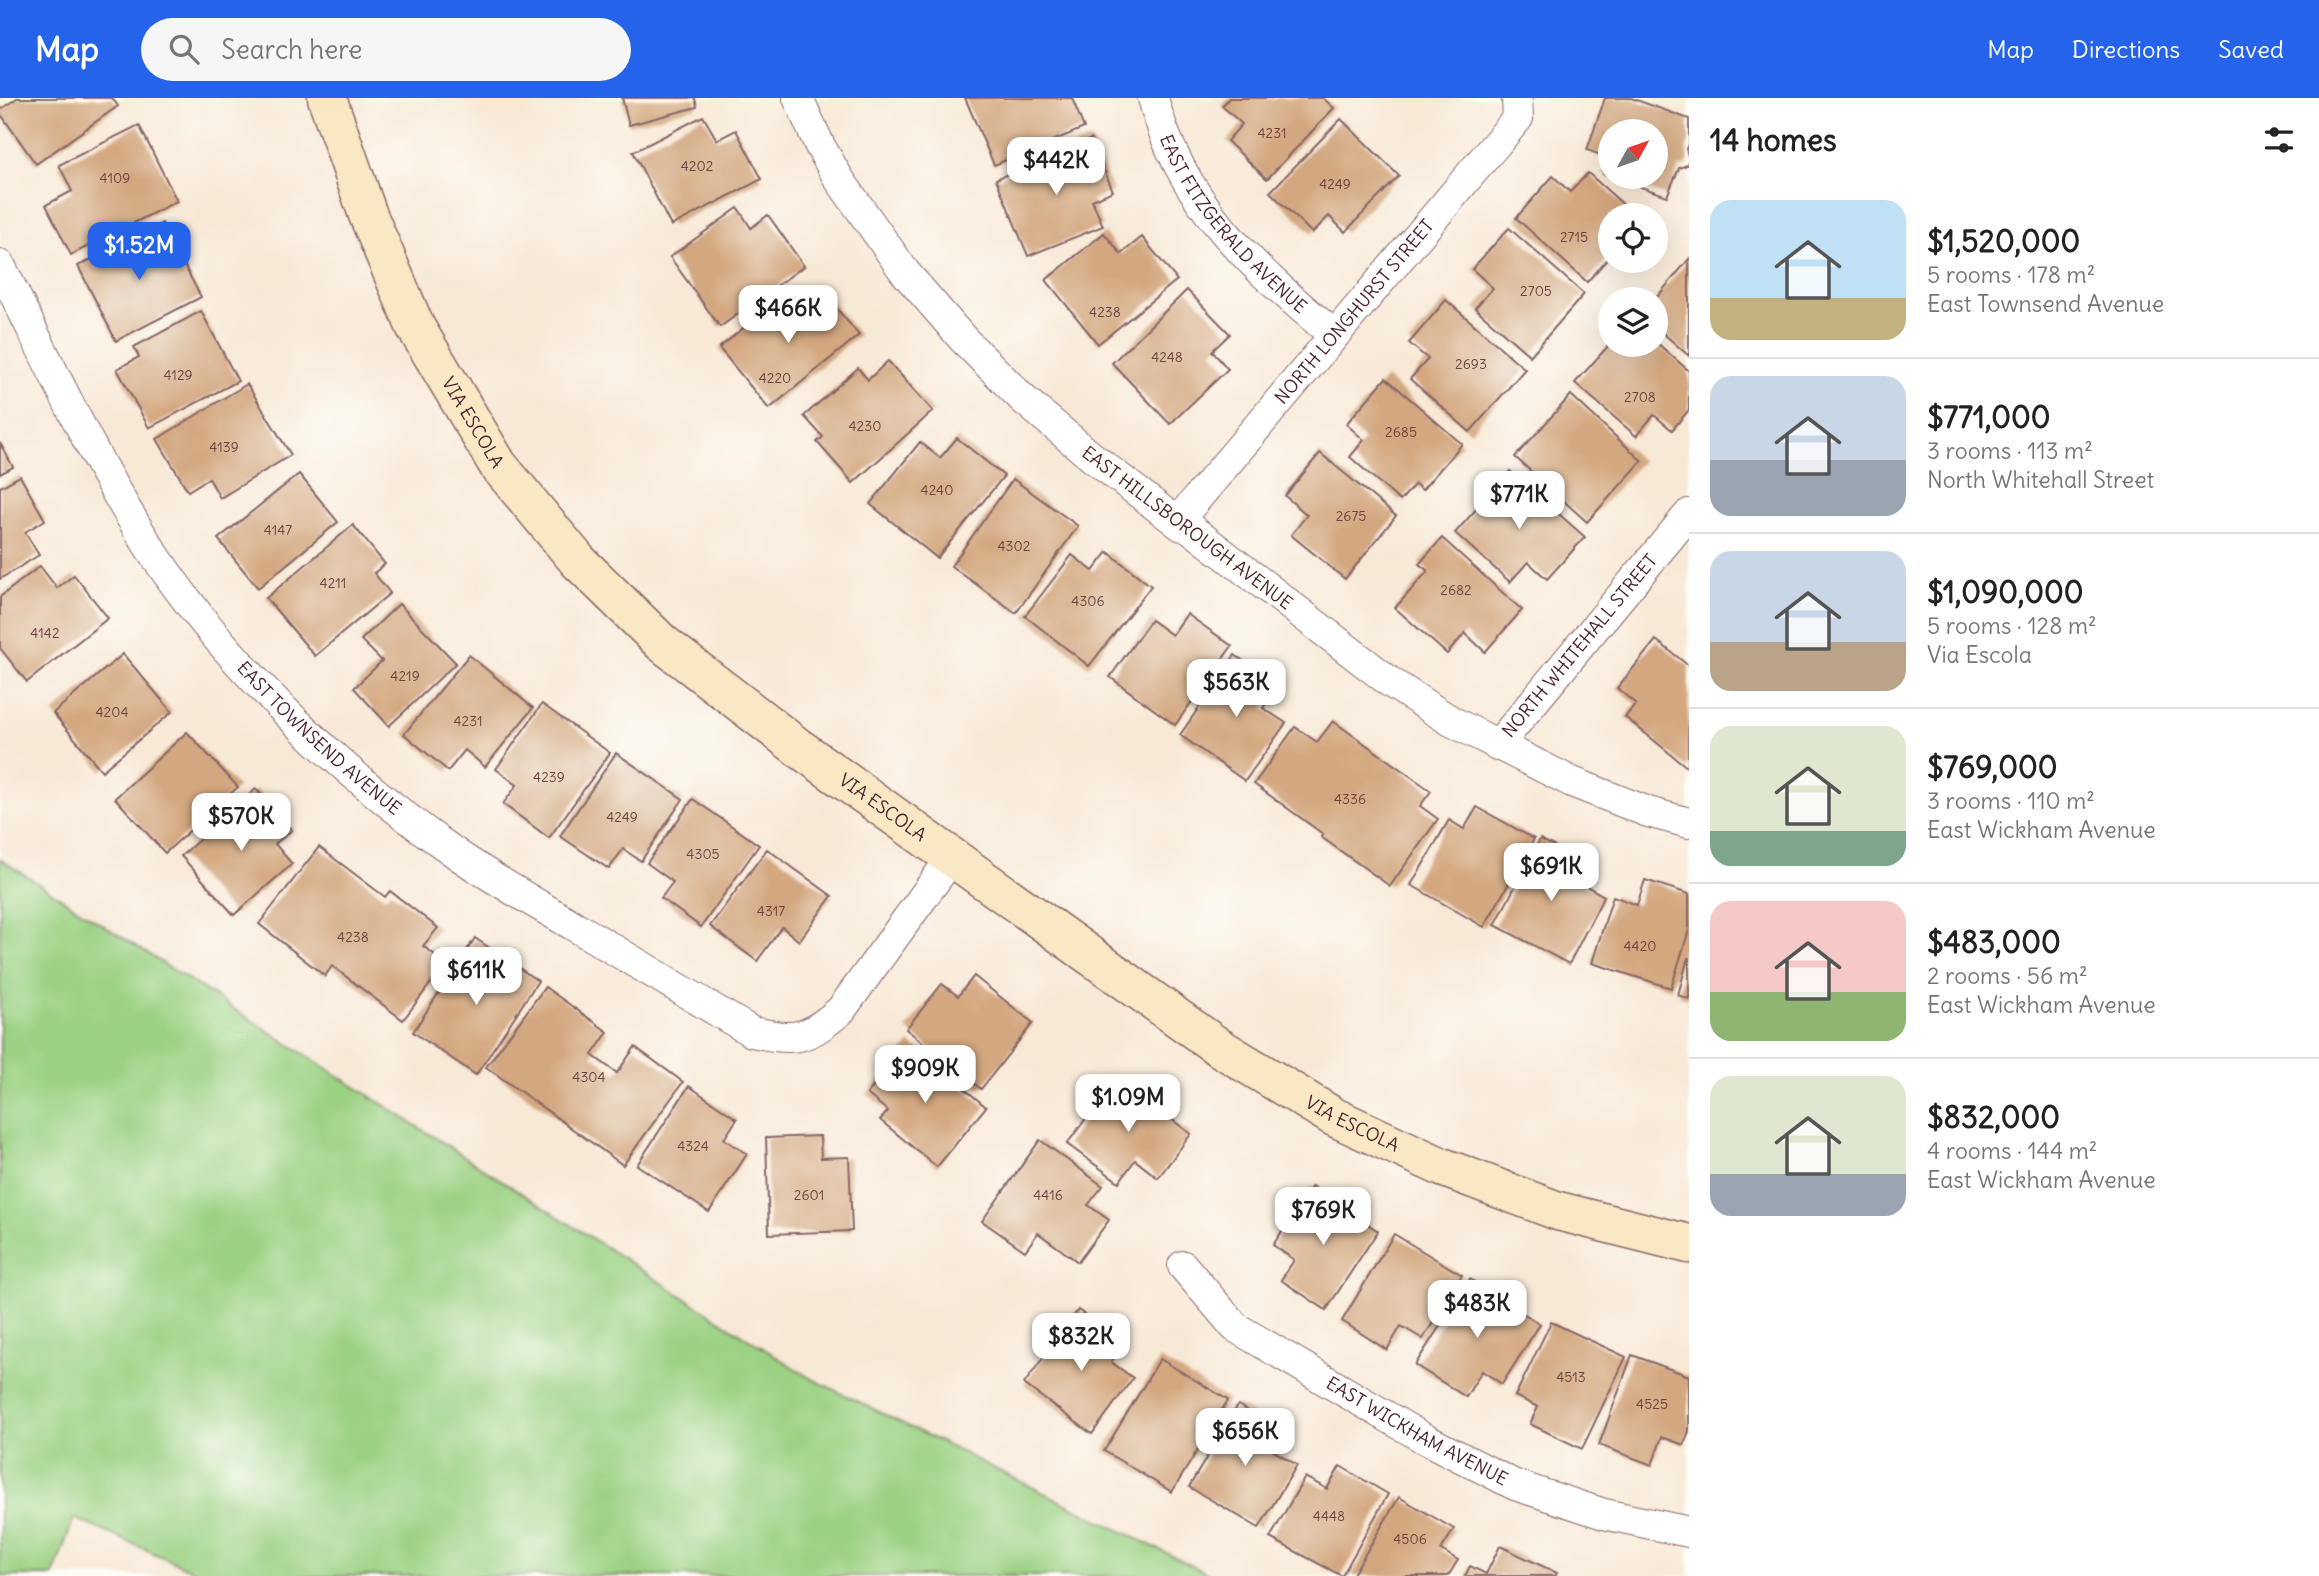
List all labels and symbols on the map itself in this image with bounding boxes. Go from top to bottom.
north arrow [1598,119,1668,189]
house number: 4231 [1257,124,1287,142]
street label: EAST FITZGERALD AVENUE [1155,131,1312,318]
pin: $442K [1007,138,1105,197]
house number: 4202 [681,157,714,175]
house number: 4109 [100,169,130,187]
house number: 4249 [1319,175,1351,193]
street label: NORTH LONGHURST STREET [1270,215,1438,409]
pin: $1.52M [82,222,196,282]
house number: 2715 [1560,228,1588,246]
house number: 2705 [1520,282,1552,300]
pin: $466K [739,286,837,345]
house number: 4238 [1089,303,1121,321]
house number: 4248 [1151,348,1183,366]
house number: 2693 [1455,355,1487,373]
house number: 4129 [163,366,193,384]
house number: 4220 [759,369,791,387]
street label: VIA ESCOLA [437,373,509,472]
house number: 2708 [1624,388,1656,406]
house number: 4230 [849,417,881,435]
house number: 2685 [1385,423,1417,441]
house number: 4139 [209,438,239,456]
street label: EAST HILLSBOROUGH AVENUE [1077,441,1297,614]
pin: $771K [1470,472,1568,531]
house number: 4240 [921,481,953,499]
house number: 2675 [1336,507,1366,525]
house number: 4147 [264,521,292,539]
house number: 4302 [998,537,1031,555]
street label: NORTH WHITEHALL STREET [1497,549,1662,742]
house number: 4211 [320,574,346,592]
house number: 2682 [1440,581,1472,599]
house number: 4306 [1071,592,1105,610]
house number: 4142 [30,624,60,642]
street label: EAST TOWNSEND AVENUE [232,656,406,820]
pin: $563K [1187,660,1285,719]
house number: 4219 [390,667,420,685]
house number: 4204 [95,703,129,721]
house number: 4231 [453,712,483,730]
house number: 4239 [533,768,565,786]
street label: VIA ESCOLA [835,768,931,846]
house number: 4336 [1334,790,1366,808]
pin: $570K [192,794,290,853]
house number: 4249 [606,808,638,826]
pin: $691K [1502,844,1600,903]
house number: 4305 [686,845,720,863]
house number: 4317 [757,902,785,920]
house number: 4238 [337,928,369,946]
house number: 4420 [1623,937,1657,955]
pin: $611K [427,948,525,1007]
pin: $909K [876,1046,974,1105]
house number: 4304 [572,1068,606,1086]
pin: $1.09M [1071,1074,1185,1134]
street label: VIA ESCOLA [1301,1090,1403,1157]
house number: 4324 [677,1137,709,1155]
house number: 2601 [794,1186,824,1204]
house number: 4416 [1033,1186,1063,1204]
pin: $769K [1274,1188,1372,1247]
pin: $483K [1428,1280,1526,1340]
pin: $832K [1032,1314,1130,1373]
house number: 4513 [1556,1368,1586,1386]
street label: EAST WICKHAM AVENUE [1322,1371,1512,1490]
house number: 4525 [1636,1395,1668,1413]
pin: $656K [1196,1408,1294,1468]
house number: 4448 [1313,1507,1345,1525]
house number: 4506 [1393,1530,1427,1548]

